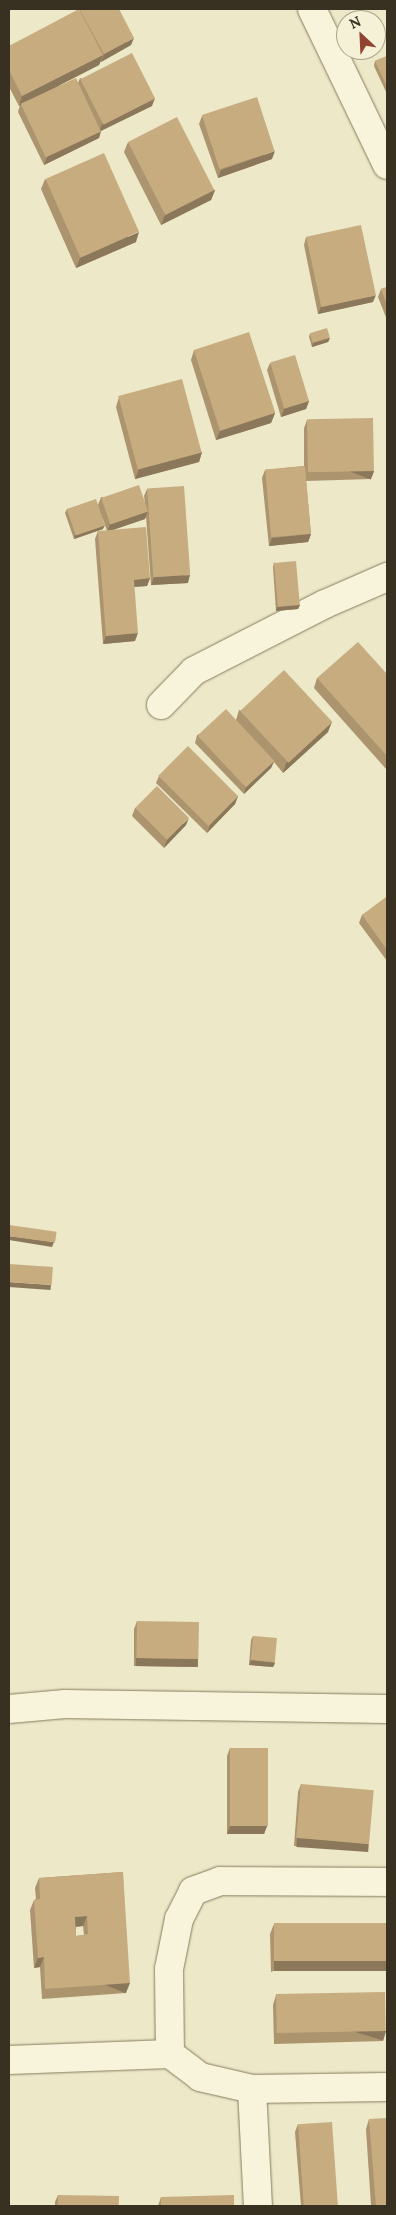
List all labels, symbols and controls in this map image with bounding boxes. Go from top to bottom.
north arrow [336,10,386,60]
text: N [346,12,364,33]

